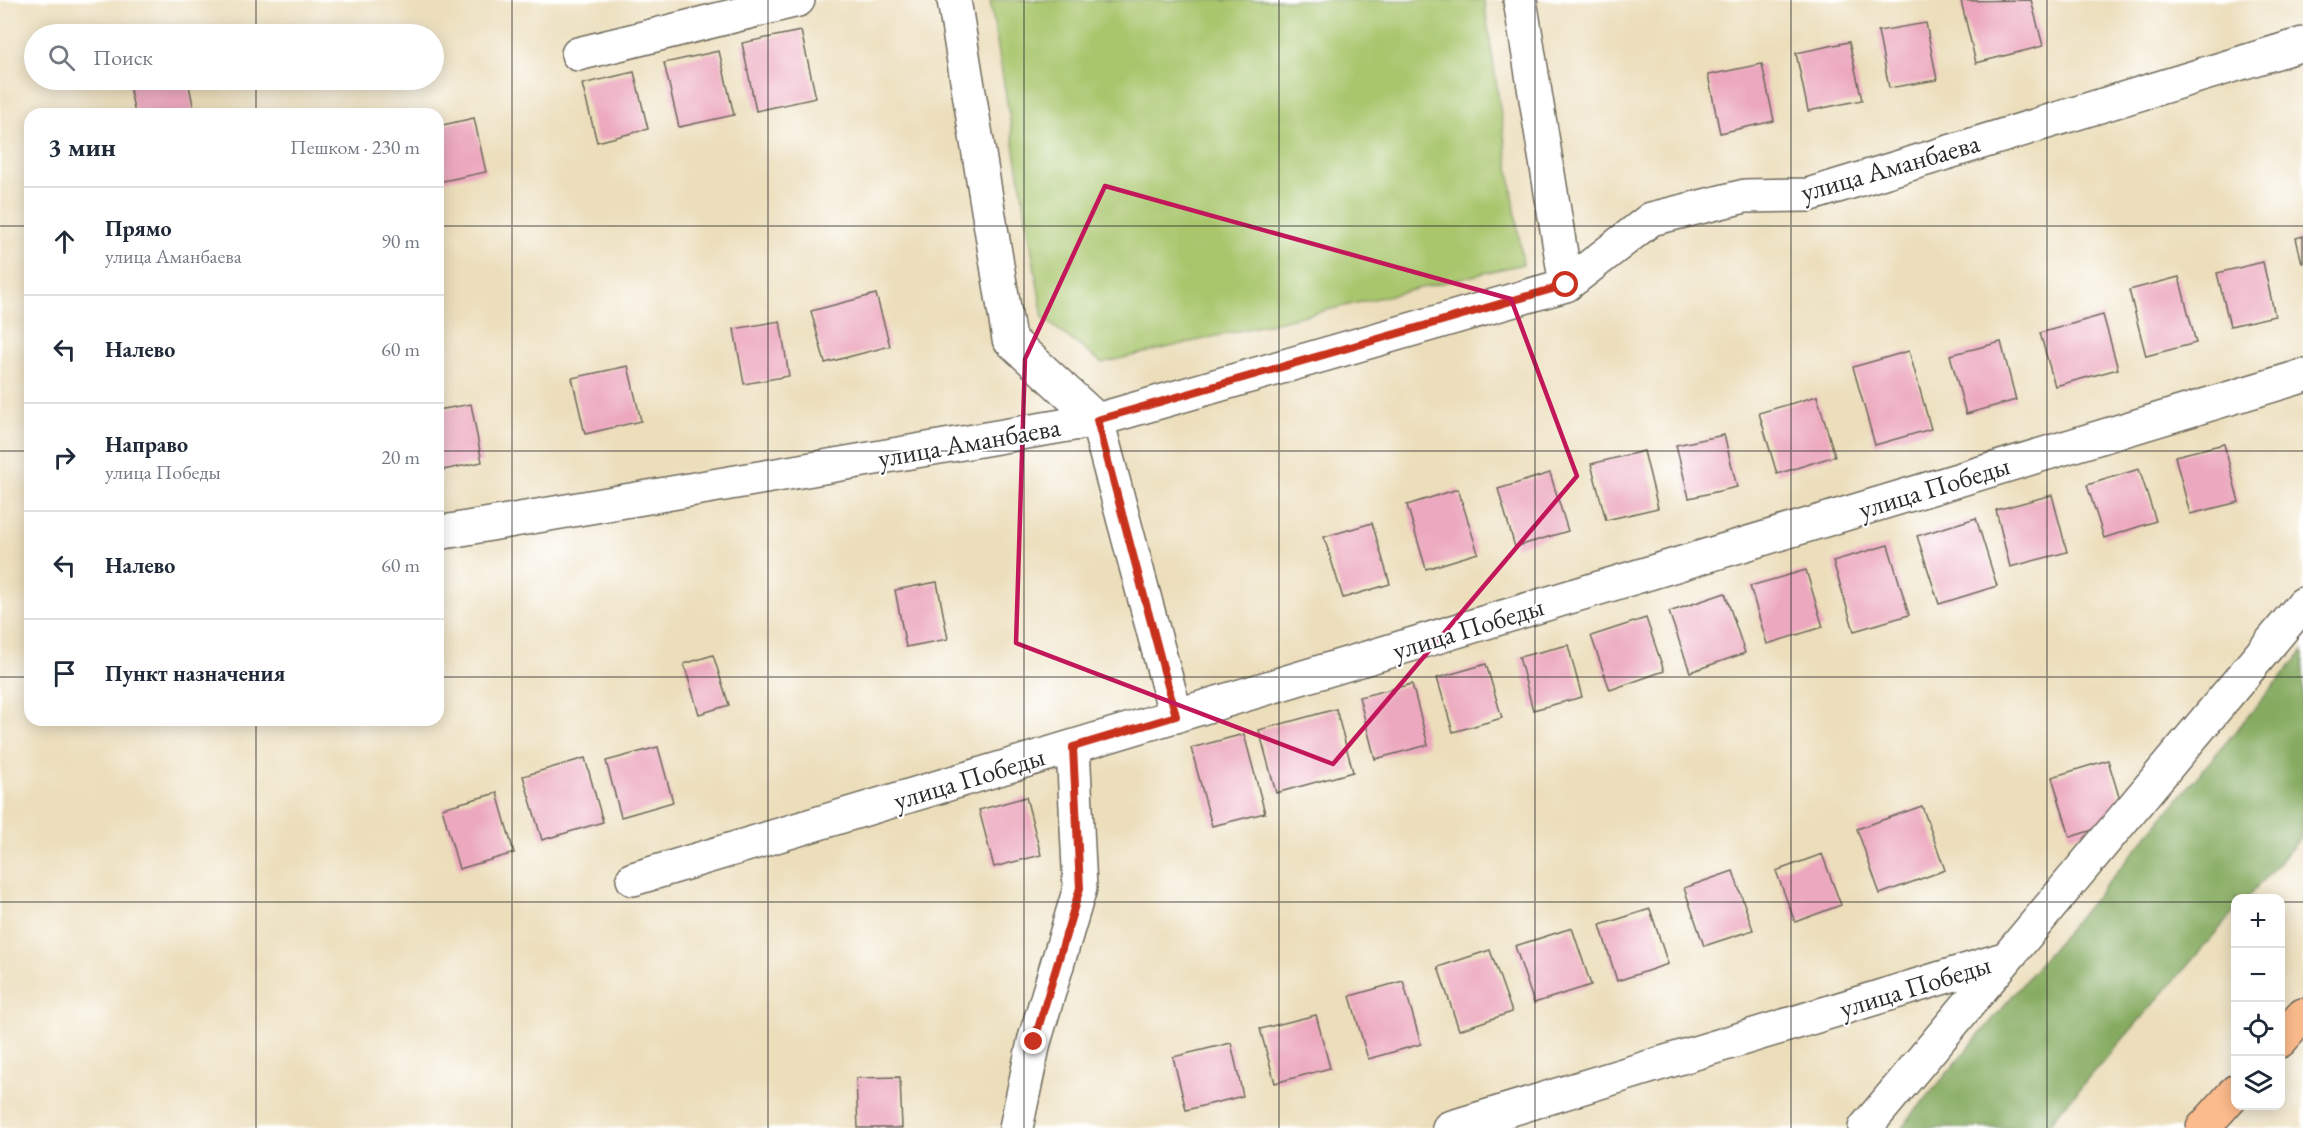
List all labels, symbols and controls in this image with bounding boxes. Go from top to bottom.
search box [24,24,444,90]
icon: search [45,41,78,74]
text: Поиск [93,43,153,72]
street label: улица Аманбаева [1796,125,1984,209]
text: 3 мин [48,130,116,164]
text: Пешком · 230 m [290,134,420,160]
text: Прямо [105,214,172,243]
icon: ahead [48,225,81,258]
text: 90 m [381,228,420,254]
text: улица Аманбаева [105,243,242,269]
route start [1552,271,1578,297]
icon: left [48,333,81,366]
text: Налево [105,335,175,364]
text: 60 m [381,336,420,362]
street label: улица Аманбаева [875,409,1063,475]
text: Направо [105,430,188,459]
icon: right [48,441,81,474]
text: 20 m [381,444,420,470]
street label: улица Победы [1854,447,2014,527]
text: улица Победы [105,459,221,485]
icon: left [48,549,81,582]
text: Налево [105,551,175,580]
text: 60 m [381,552,420,578]
street label: улица Победы [1388,588,1548,668]
icon: arrive [48,657,81,690]
text: Пункт назначения [105,659,285,688]
street label: улица Победы [889,738,1049,818]
map controls [2231,894,2285,1110]
button: + [2231,894,2285,948]
street label: улица Победы [1835,946,1995,1026]
button: − [2231,948,2285,1002]
button: locate [2231,1002,2285,1056]
route end [1020,1028,1046,1054]
button: layers [2231,1056,2285,1110]

